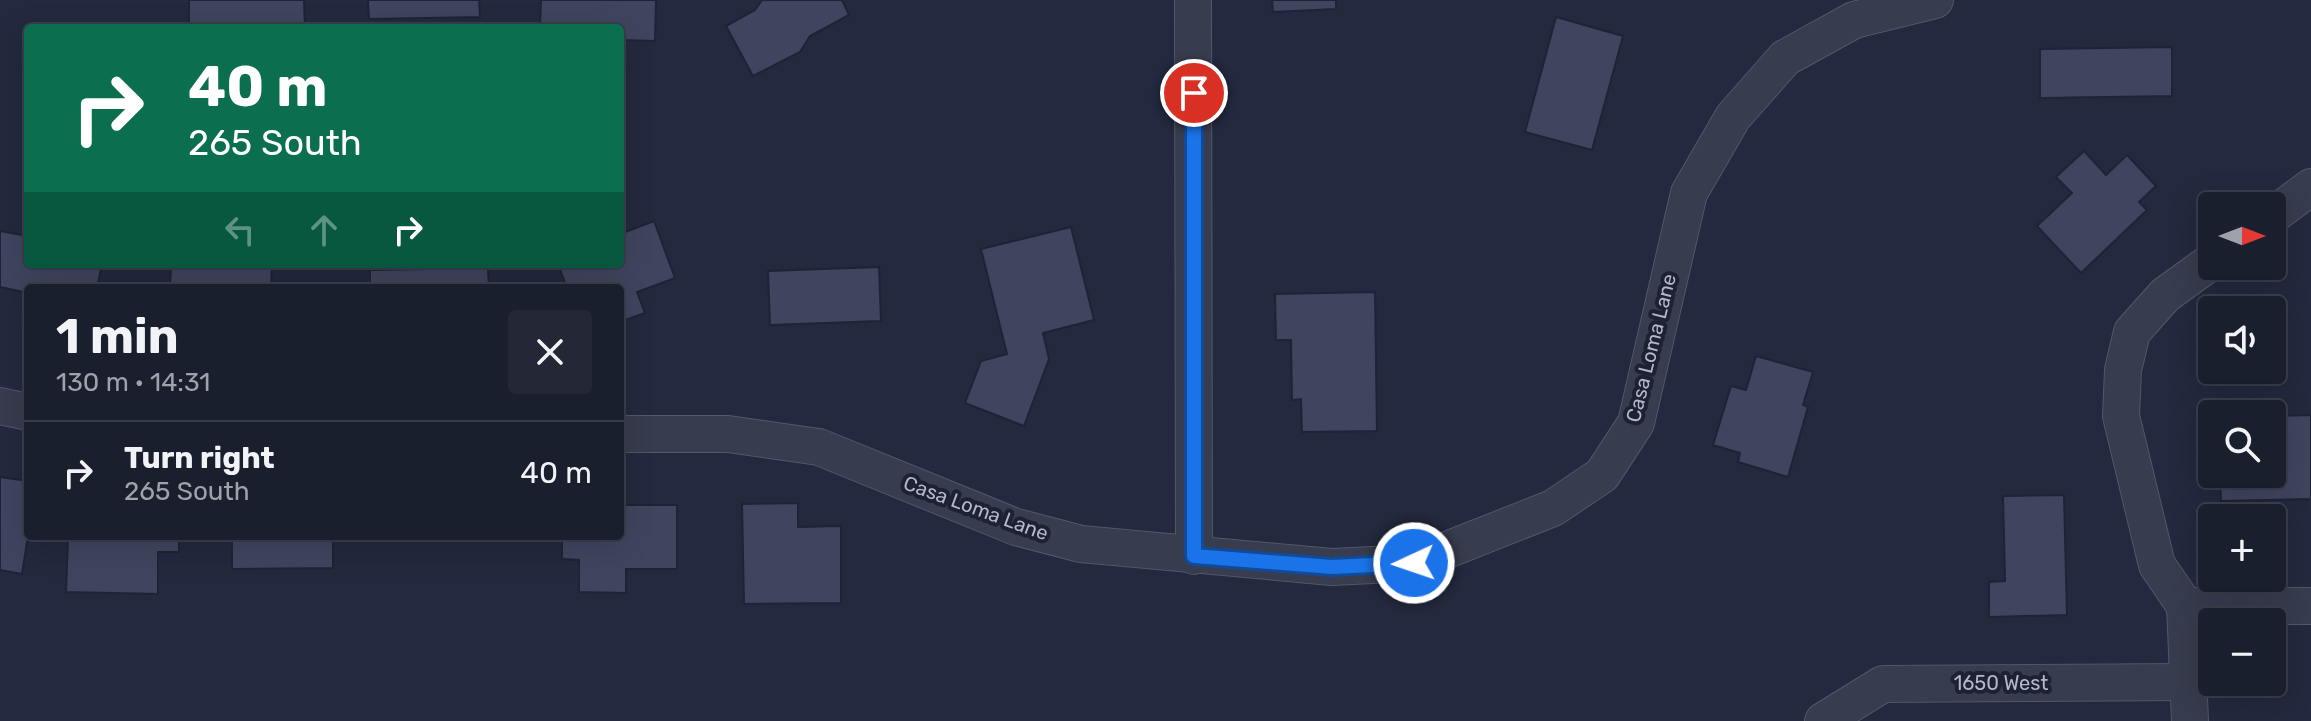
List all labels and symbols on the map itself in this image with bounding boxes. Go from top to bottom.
pin [1160,59,1228,127]
north arrow [2198,192,2286,280]
street label: Casa Loma Lane [1621,271,1681,425]
street label: Casa Loma Lane [900,471,1052,545]
position arrow [1372,521,1456,605]
street label: 1650 West [1954,671,2048,695]

